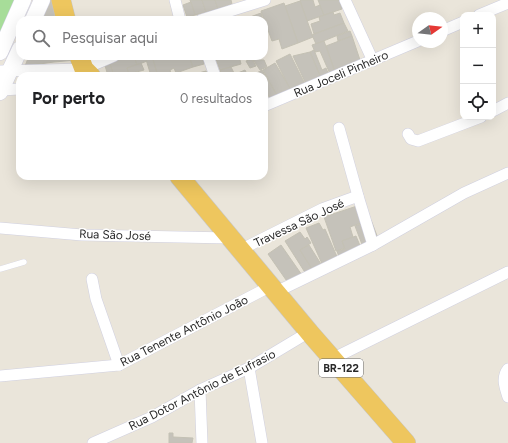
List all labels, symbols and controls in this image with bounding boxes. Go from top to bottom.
north arrow [412,12,448,48]
map controls [460,12,496,120]
button: + [460,12,496,48]
search box [16,16,268,60]
icon: search [30,27,52,49]
text: Pesquisar aqui [62,29,158,47]
street label: Rua Joceli Pinheiro [292,48,390,100]
button: − [460,48,496,84]
button: locate [460,84,496,120]
text: Por perto [32,88,105,108]
text: 0 resultados [180,91,252,106]
street label: Travessa São José [252,196,347,250]
street label: Rua São José [79,227,152,243]
street label: Rua Tenente Antônio João [118,293,250,369]
street label: Rua Dotor Antônio de Eufrasio [126,347,278,433]
road number: BR-122 [319,359,363,377]

